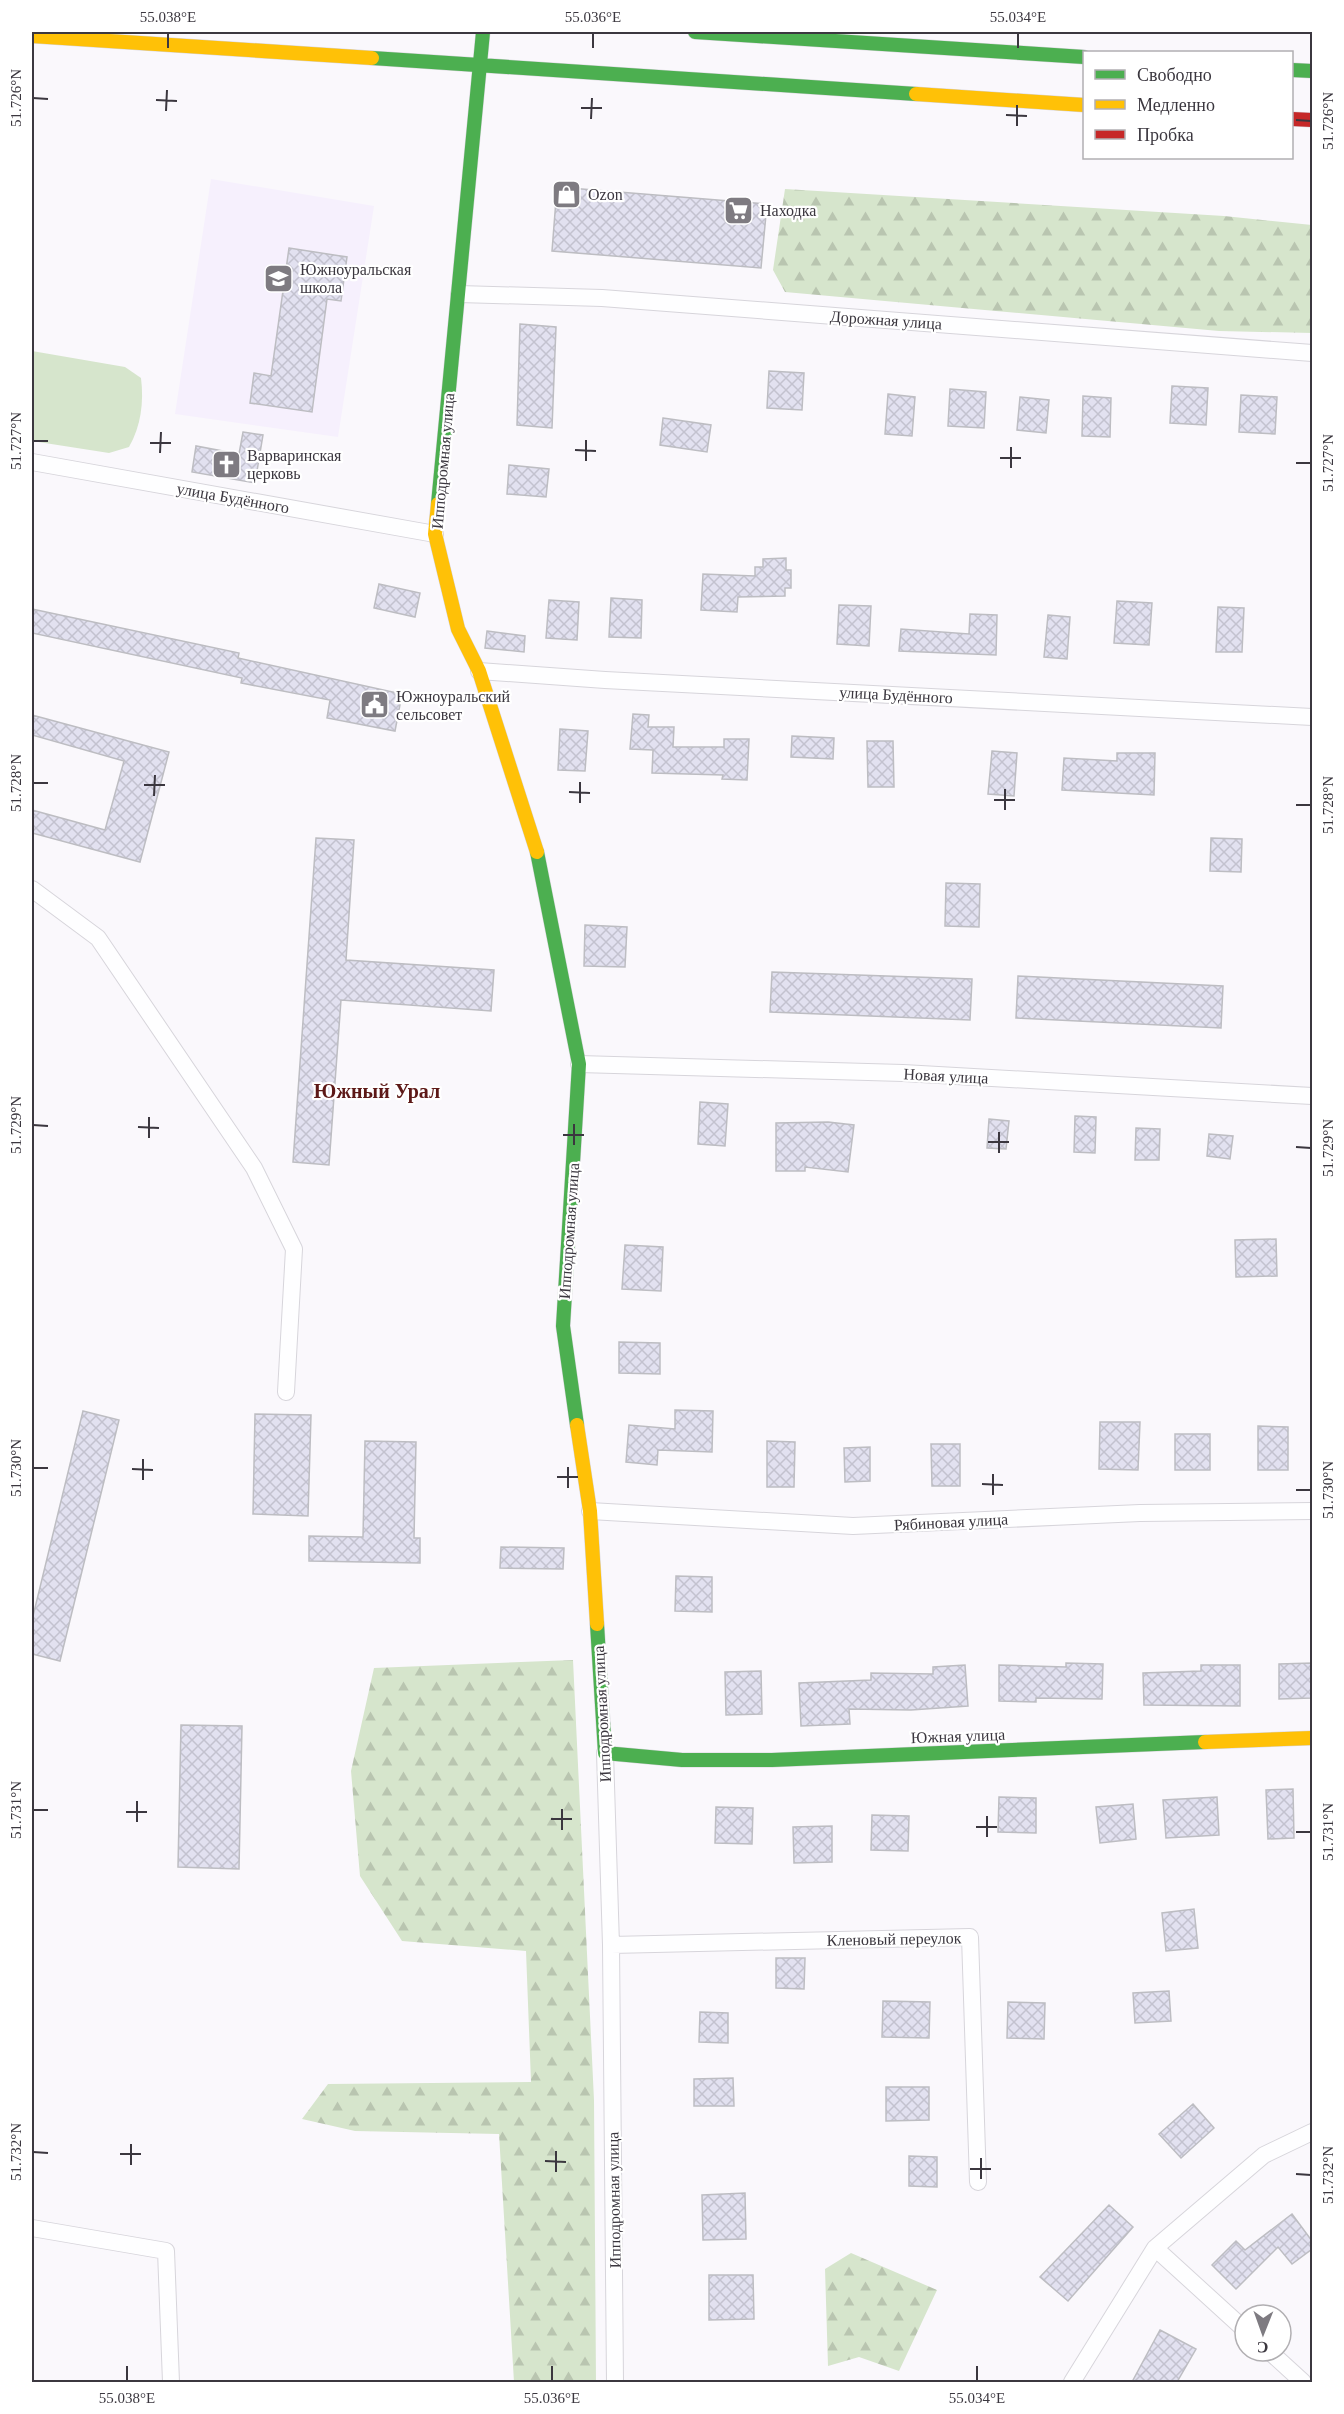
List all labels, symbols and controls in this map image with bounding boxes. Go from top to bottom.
text: 55.038°E [140,9,196,25]
text: 55.036°E [565,9,621,25]
text: 55.034°E [990,9,1046,25]
legend [1083,51,1293,159]
text: Свободно [1137,65,1212,85]
text: 51.726°N [8,69,24,127]
text: 51.726°N [1320,92,1336,150]
text: Медленно [1137,95,1215,115]
text: Пробка [1137,125,1194,145]
shop icon: Ozon [551,178,583,210]
place label: Ozon [588,186,623,203]
supermarket icon: Находка [723,194,755,226]
place label: Находка [760,202,816,220]
place label: Южноуральская школа [300,261,412,296]
school or university icon: Южноуральская школа [263,262,295,294]
street label: Дорожная улица [829,308,943,333]
street label: Ипподромная улица [429,392,458,530]
text: 51.727°N [8,412,24,470]
text: 51.727°N [1320,434,1336,492]
place label: Варваринская церковь [247,447,342,483]
church icon: Варваринская церковь [210,448,242,480]
street label: улица Будённого [175,480,291,517]
street label: улица Будённого [839,684,953,707]
place label: Южноуральский сельсовет [396,688,511,723]
public building icon: Южноуральский сельсовет [359,689,391,721]
text: 51.728°N [8,754,24,812]
text: 51.728°N [1320,776,1336,834]
street label: Новая улица [903,1065,989,1088]
district label: Южный Урал [314,1080,440,1103]
text: 51.729°N [8,1096,24,1154]
text: 51.729°N [1320,1119,1336,1177]
street label: Ипподромная улица [556,1162,583,1300]
text: 51.730°N [8,1439,24,1497]
text: 51.730°N [1320,1461,1336,1519]
street label: Рябиновая улица [894,1511,1009,1534]
street label: Ипподромная улица [590,1645,615,1783]
street label: Южная улица [911,1726,1005,1747]
text: 51.731°N [8,1781,24,1839]
text: 51.731°N [1320,1803,1336,1861]
street label: Кленовый переулок [827,1929,962,1950]
text: 51.732°N [8,2123,24,2181]
street label: Ипподромная улица [604,2131,625,2268]
text: 51.732°N [1320,2146,1336,2204]
north arrow [1233,2303,1293,2363]
text: С [1257,2339,1269,2356]
text: 55.038°E [99,2390,155,2406]
text: 55.036°E [524,2390,580,2406]
text: 55.034°E [949,2390,1005,2406]

